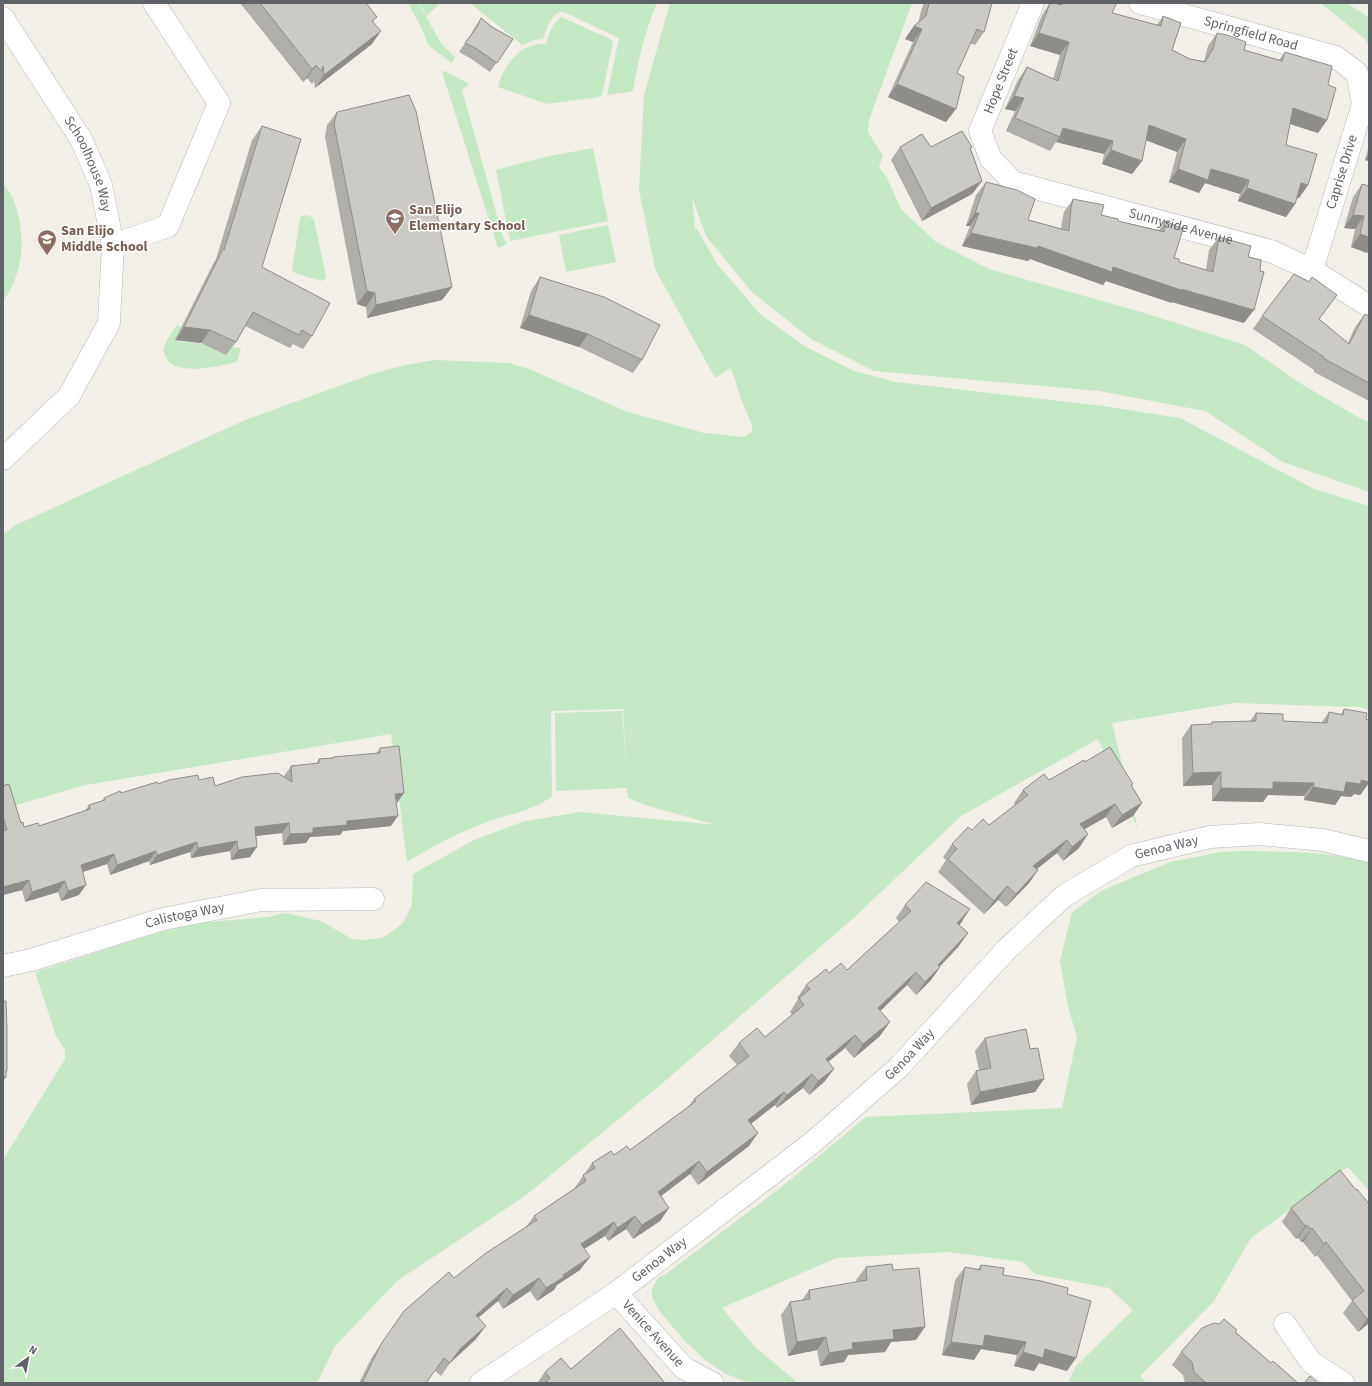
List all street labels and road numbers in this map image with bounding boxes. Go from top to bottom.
street label: Springfield Road [1201,11,1300,56]
street label: Hope Street [979,45,1023,117]
street label: Schoolhouse Way [59,112,116,214]
street label: Caprise Drive [1321,132,1363,212]
street label: Sunnyside Avenue [1126,203,1235,250]
street label: Genoa Way [1133,830,1201,865]
street label: Calistoga Way [143,897,227,934]
street label: Genoa Way [880,1024,940,1085]
street label: Genoa Way [628,1232,692,1287]
street label: Venice Avenue [617,1296,689,1372]

